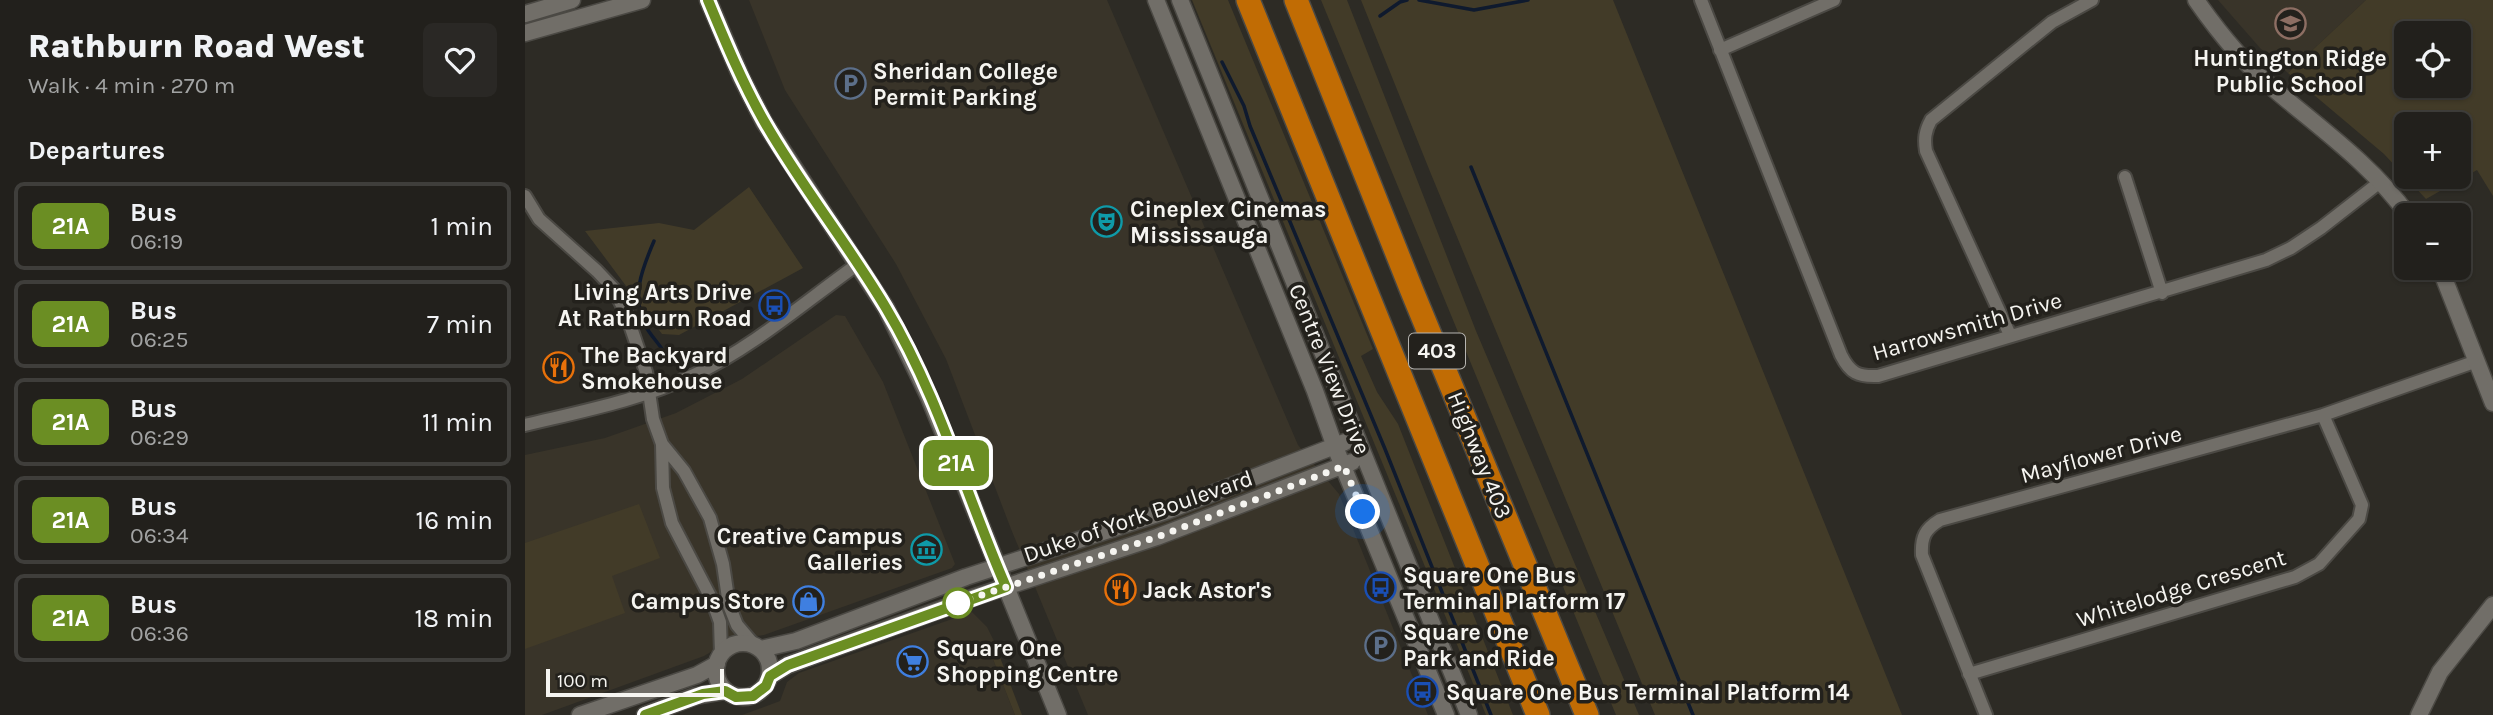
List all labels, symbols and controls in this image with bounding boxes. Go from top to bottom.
school or university icon: Huntington Ridge Public School [2273,7,2307,41]
map controls [2394,21,2471,280]
button: locate [2394,21,2471,98]
button: heart [423,23,497,97]
text: Rathburn Road West [28,27,365,65]
place label: Huntington Ridge Public School [2193,45,2387,98]
place label: Sheridan College Permit Parking [873,58,1058,111]
parking icon: Sheridan College Permit Parking [833,67,867,101]
text: Walk · 4 min · 270 m [28,72,235,99]
button: + [2394,112,2471,189]
text: Departures [28,135,165,166]
place label: Cineplex Cinemas Mississauga [1130,196,1326,249]
text: Bus [130,197,177,228]
button: − [2394,203,2471,280]
theatre icon: Cineplex Cinemas Mississauga [1090,205,1124,239]
text: 1 min [430,211,493,242]
text: 21A [51,212,90,240]
text: 06:19 [130,228,183,255]
place label: Living Arts Drive At Rathburn Road [558,279,752,332]
street label: Centre View Drive [1283,280,1376,458]
street label: Harrowsmith Drive [1869,286,2065,366]
bus stop icon: Living Arts Drive At Rathburn Road [758,288,792,322]
text: Bus [130,295,177,326]
text: 7 min [427,309,493,340]
text: 21A [51,310,90,338]
text: 06:25 [130,326,188,353]
road number: 403 [1409,334,1465,368]
place label: The Backyard Smokehouse [581,342,728,395]
restaurant icon: The Backyard Smokehouse [541,351,575,385]
street label: Highway 403 [1442,388,1517,523]
text: Bus [130,393,177,424]
text: 11 min [422,407,493,438]
text: 21A [51,408,90,436]
street label: Mayflower Drive [2018,420,2185,489]
text: 06:29 [130,424,189,451]
line badge: 21A [916,440,996,486]
text: 21A [937,449,975,477]
street label: Duke of York Boulevard [1020,464,1256,568]
text: Bus [130,491,177,522]
your location [1345,494,1380,529]
text: 16 min [416,505,493,536]
text: 21A [51,506,90,534]
text: 06:34 [130,522,189,549]
place label: Creative Campus Galleries [717,523,903,576]
museum icon: Creative Campus Galleries [909,532,943,566]
street label: Whitelodge Crescent [2073,544,2289,633]
place label: Square One Bus Terminal Platform 17 [1403,562,1626,615]
bus stop icon: Square One Bus Terminal Platform 17 [1363,571,1397,605]
restaurant icon: Jack Astor's [1103,573,1137,607]
place label: Jack Astor's [1143,577,1272,604]
shop icon: Campus Store [791,584,825,618]
place label: Campus Store [631,588,785,615]
unlabelled marker [943,588,973,618]
text: Bus [130,589,177,620]
text: 18 min [414,603,493,634]
text: 21A [51,604,90,632]
place label: Square One Park and Ride [1403,619,1555,672]
text: 06:36 [130,620,189,647]
parking icon: Square One Park and Ride [1363,628,1397,662]
place label: Square One Shopping Centre [936,635,1119,688]
supermarket icon: Square One Shopping Centre [896,644,930,678]
scale bar [546,666,725,698]
text: 100 m [557,670,608,692]
bus stop icon: Square One Bus Terminal Platform 14 [1406,675,1440,709]
place label: Square One Bus Terminal Platform 14 [1446,679,1850,706]

